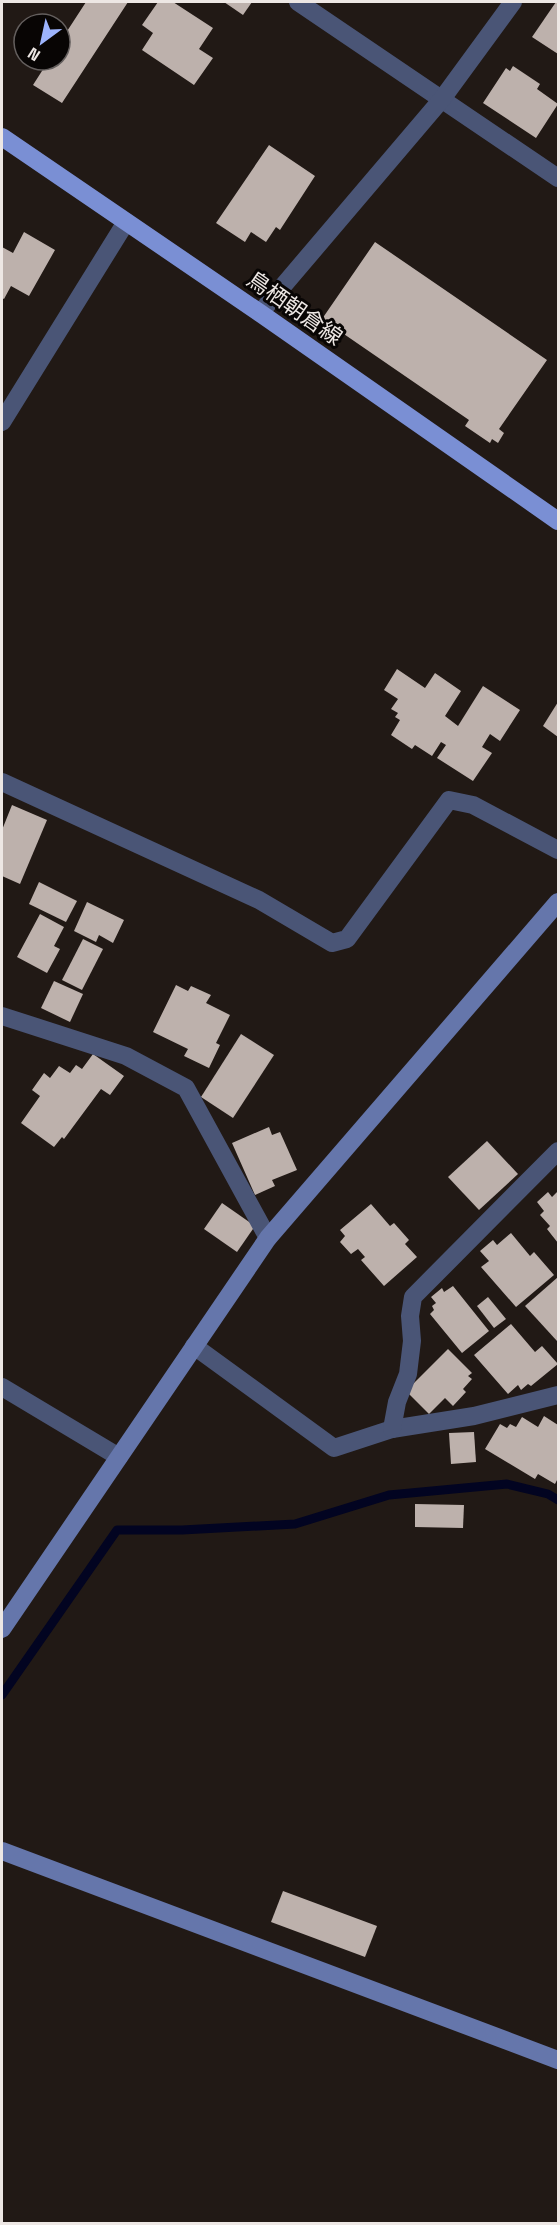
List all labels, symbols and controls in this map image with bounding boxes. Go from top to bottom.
north arrow [12,12,72,72]
text: N [24,42,44,66]
street label: 鳥栖朝倉線 [242,265,348,351]

